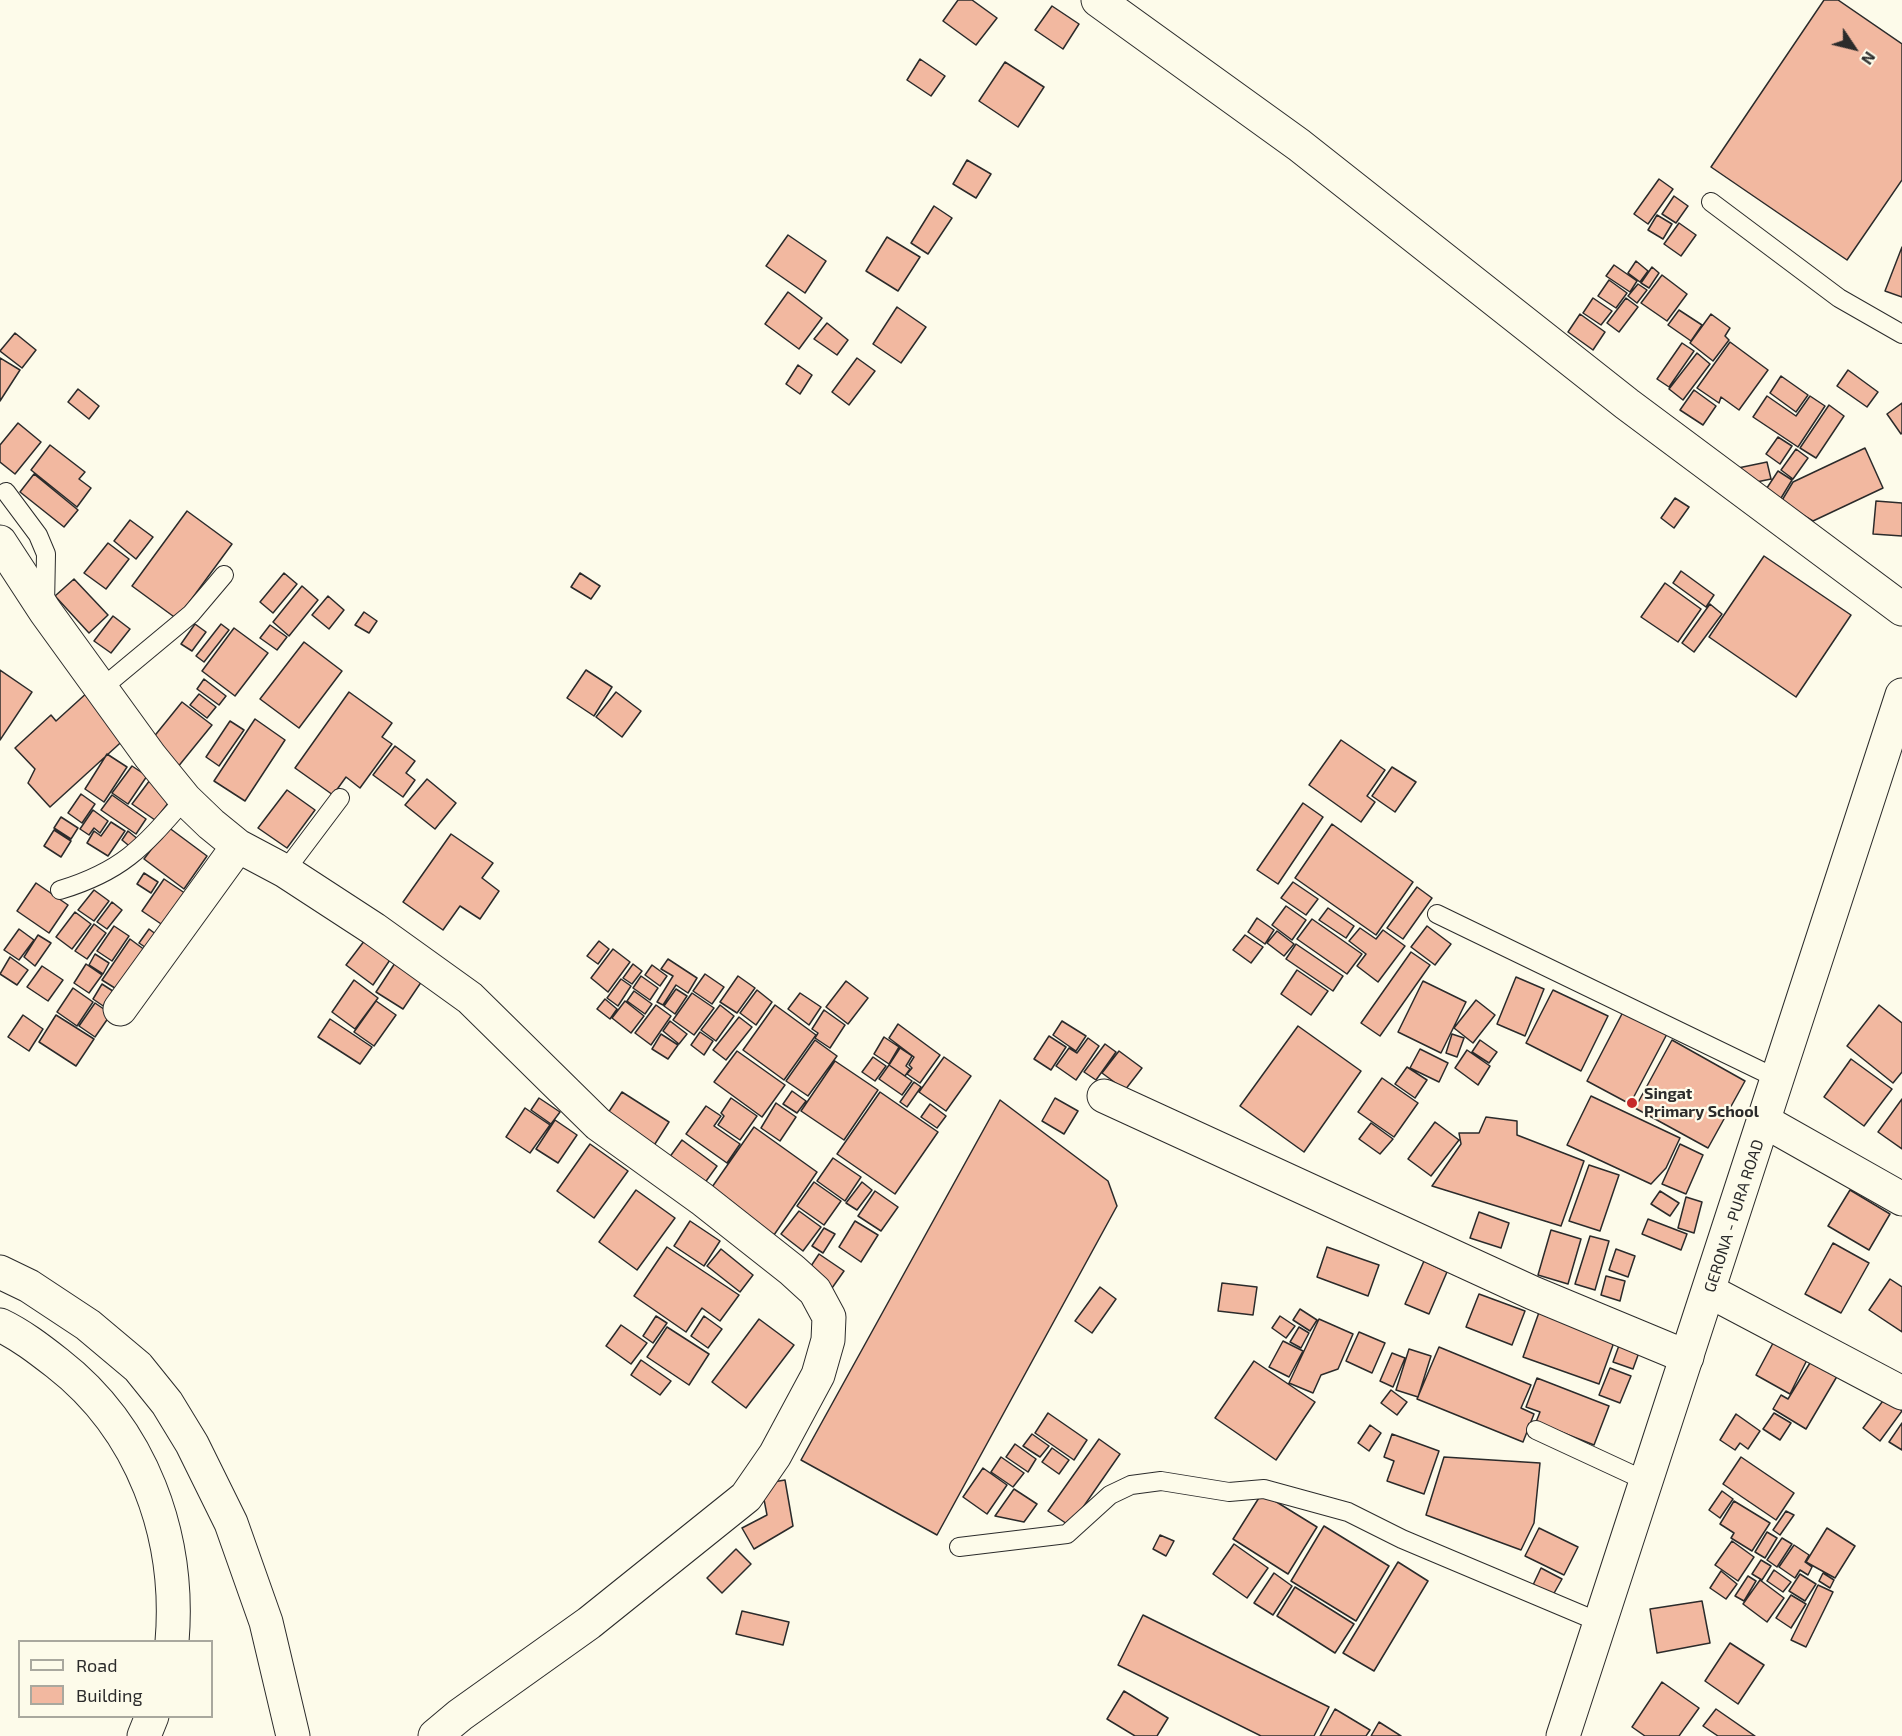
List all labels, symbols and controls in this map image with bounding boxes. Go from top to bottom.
north arrow [1824,18,1884,78]
text: N [1858,48,1880,69]
place label: Singat Primary School [1644,1084,1759,1122]
marker: Singat Primary School [1625,1096,1639,1110]
street label: GERONA - PURA ROAD [1700,1137,1768,1295]
legend [18,1640,213,1718]
text: Road [76,1654,117,1676]
text: Building [76,1684,143,1706]

